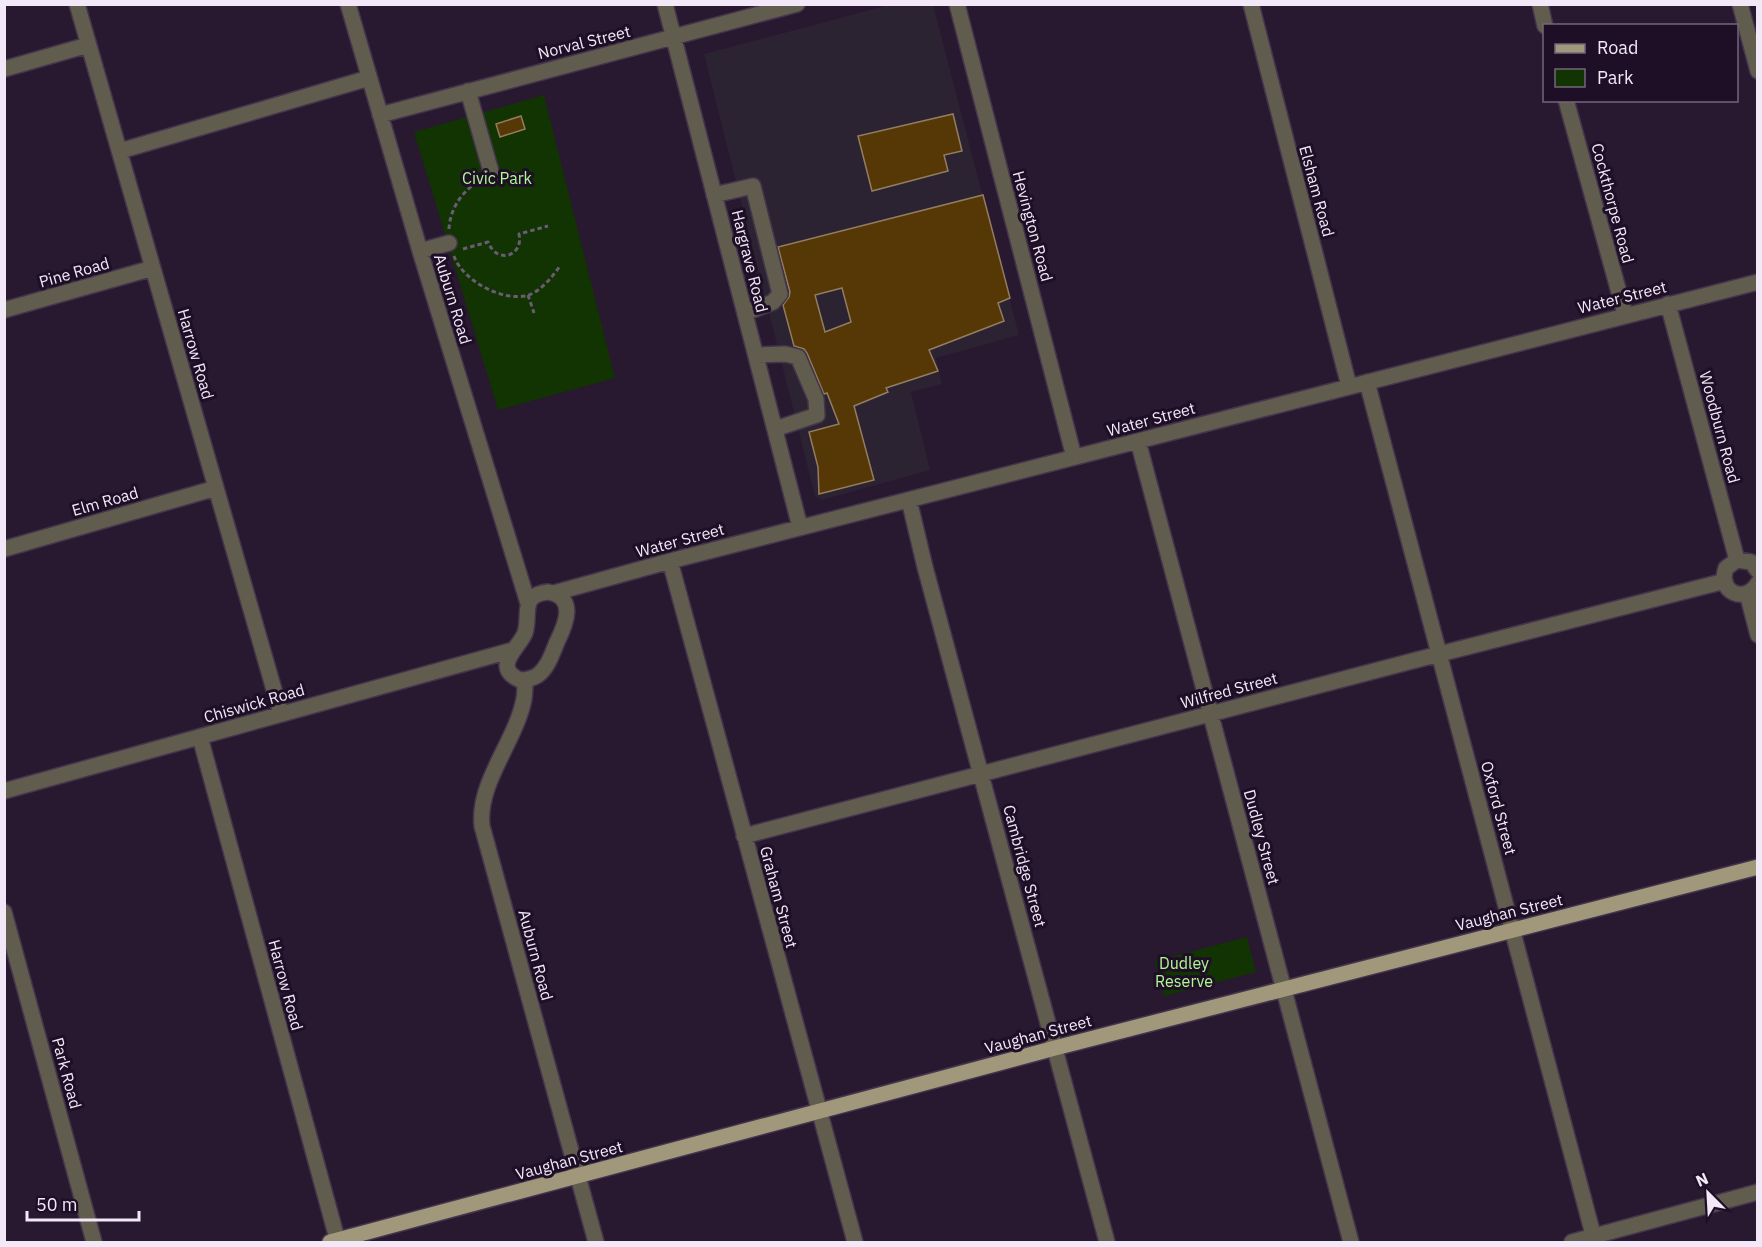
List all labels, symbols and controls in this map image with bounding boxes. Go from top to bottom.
street label: Norval Street [536,21,632,63]
legend [1543,24,1738,102]
text: Road [1597,36,1638,59]
text: Park [1597,66,1634,89]
street label: Cockthorpe Road [1587,141,1639,265]
street label: Elsham Road [1295,143,1339,239]
park label: Civic Park [462,168,533,188]
street label: Hevington Road [1009,169,1057,283]
street label: Hargrave Road [728,208,772,314]
street label: Auburn Road [430,251,476,347]
street label: Pine Road [37,252,111,292]
street label: Water Street [1576,276,1668,318]
street label: Harrow Road [174,306,218,402]
street label: Woodburn Road [1695,369,1745,485]
street label: Water Street [1105,398,1197,440]
street label: Elm Road [69,482,141,520]
street label: Water Street [634,519,726,561]
street label: Wilfred Street [1178,667,1280,713]
street label: Chiswick Road [201,679,307,727]
street label: Oxford Street [1477,759,1521,857]
street label: Dudley Street [1240,787,1284,887]
street label: Cambridge Street [999,803,1051,929]
street label: Graham Street [756,844,802,950]
street label: Vaughan Street [1453,889,1565,935]
street label: Auburn Road [514,907,558,1003]
street label: Harrow Road [264,937,308,1033]
park label: Dudley Reserve [1155,953,1213,991]
street label: Vaughan Street [982,1010,1094,1058]
street label: Park Road [48,1035,86,1111]
street label: Vaughan Street [513,1136,625,1184]
north arrow [1678,1163,1738,1223]
text: N [1693,1168,1711,1191]
scale bar [27,1184,140,1222]
text: 50 m [36,1193,78,1216]

